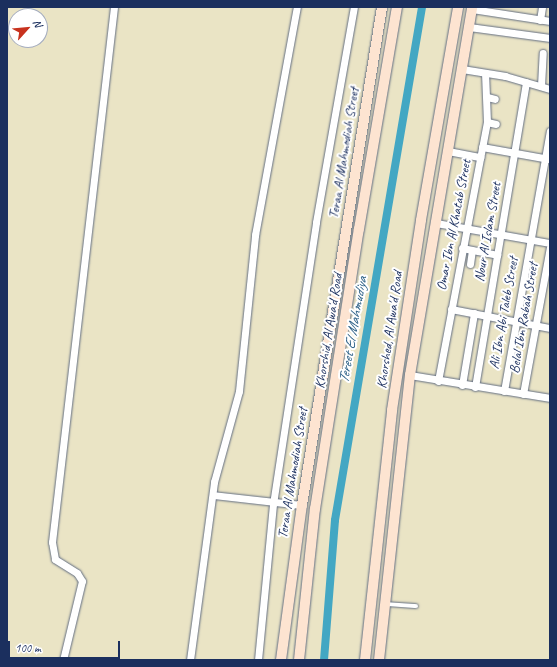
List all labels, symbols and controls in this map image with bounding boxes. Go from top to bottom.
north arrow [8,8,48,48]
text: N [30,17,46,29]
street label: Teraa Al Mahmodiah Street [325,86,363,220]
street label: Omar Ibn Al Khatab Street [433,158,475,292]
street label: Nour Al Islam Street [471,181,505,283]
street label: Ali Ibn Abi Taleb Street [486,255,522,371]
street label: Belal Ibn Rabah Street [506,261,542,375]
street label: Khorshed, Al Awa'd Road [373,270,407,390]
street label: Khorshid, Al Awa'd Road [312,272,346,390]
water label: Tereet El Mahmudiya [335,276,371,384]
street label: Teraa Al Mahmodiah Street [274,406,312,540]
scale bar [10,633,122,659]
text: 100 m [15,640,41,656]

